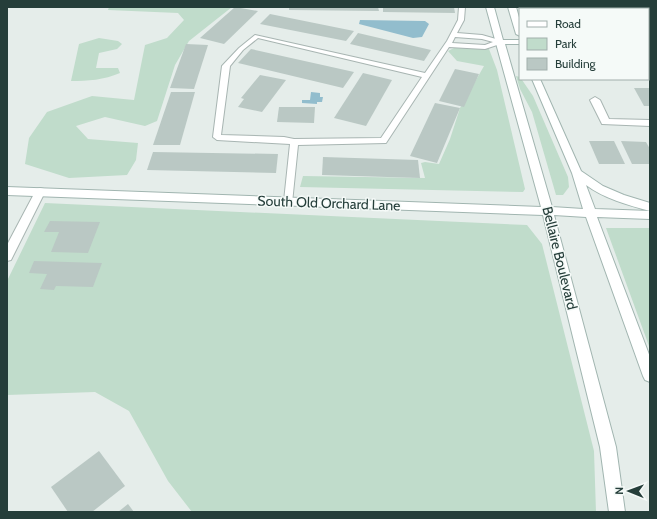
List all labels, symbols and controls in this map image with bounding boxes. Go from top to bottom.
legend [519,8,649,80]
text: Road [555,16,581,31]
text: Park [555,36,577,51]
text: Building [555,56,597,71]
street label: South Old Orchard Lane [257,192,401,214]
street label: Bellaire Boulevard [538,205,582,311]
north arrow [609,471,649,511]
text: N [612,487,626,495]

